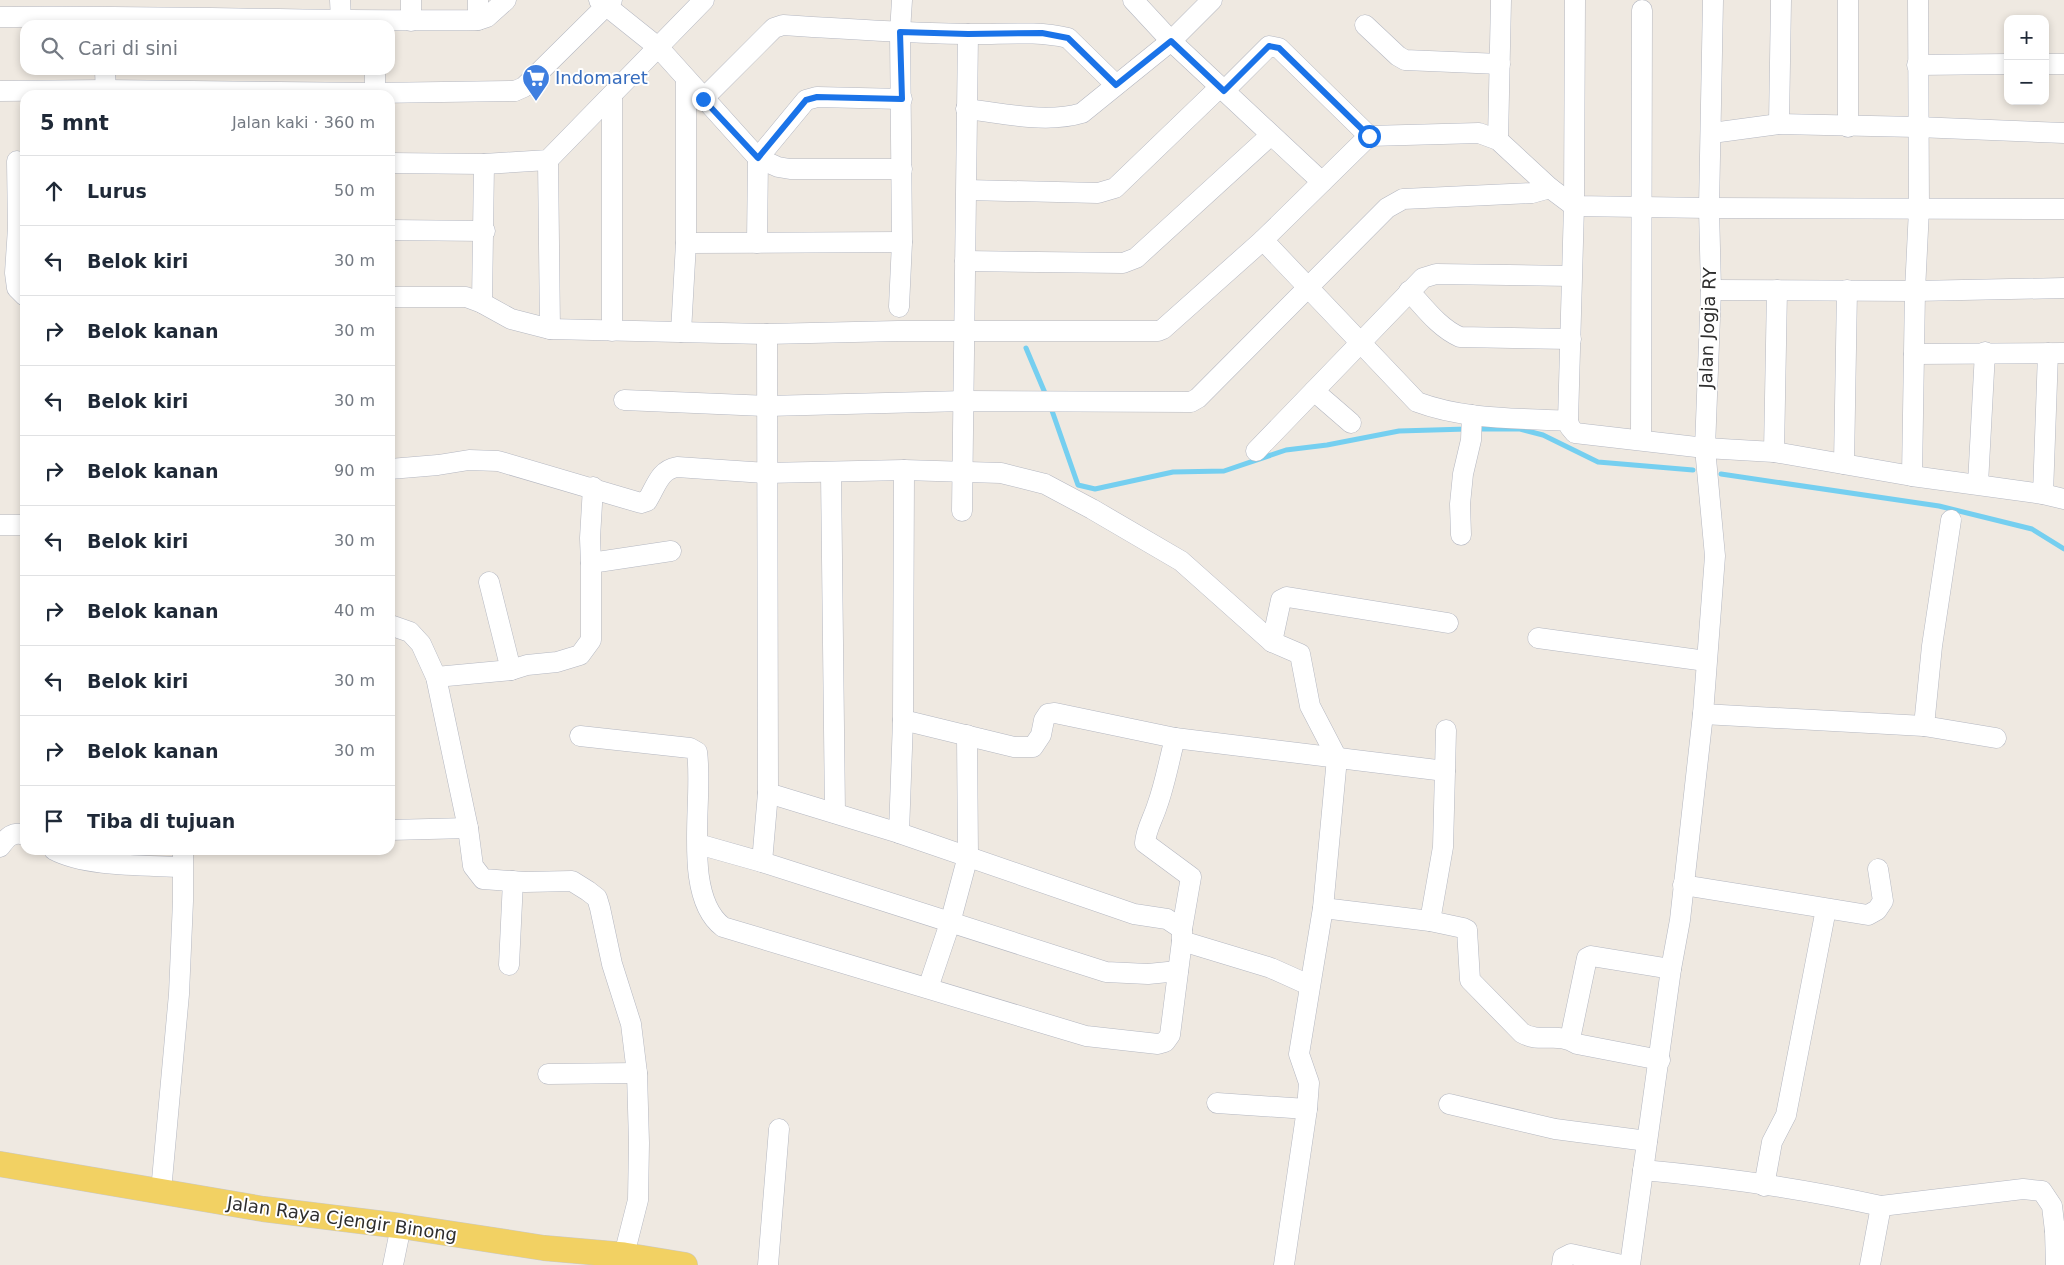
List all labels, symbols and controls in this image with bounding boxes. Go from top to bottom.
map controls [2004,15,2049,105]
button: + [2004,15,2049,60]
search box [20,20,395,75]
icon: search [38,34,66,62]
text: Cari di sini [78,37,178,59]
button: − [2004,60,2049,105]
supermarket icon: Indomaret [521,63,551,102]
place label: Indomaret [555,67,648,88]
route end [692,88,715,111]
text: 5 mnt [40,111,109,135]
text: Jalan kaki · 360 m [232,113,375,132]
route start [1358,125,1381,148]
icon: ahead [40,177,68,205]
text: Lurus [87,180,147,202]
text: 50 m [334,181,375,200]
icon: left [40,247,68,275]
text: Belok kiri [87,250,188,272]
text: 30 m [334,251,375,270]
street label: Jalan Jogja RY [1695,266,1720,390]
icon: right [40,317,68,345]
text: Belok kanan [87,320,219,342]
text: 30 m [334,321,375,340]
icon: left [40,387,68,415]
text: Belok kiri [87,390,188,412]
text: 30 m [334,391,375,410]
icon: right [40,457,68,485]
text: Belok kanan [87,460,219,482]
text: 90 m [334,461,375,480]
icon: left [40,527,68,555]
text: Belok kiri [87,530,188,552]
text: 30 m [334,531,375,550]
icon: right [40,597,68,625]
text: Belok kanan [87,600,219,622]
text: 40 m [334,601,375,620]
icon: left [40,667,68,695]
text: Belok kiri [87,670,188,692]
text: 30 m [334,671,375,690]
icon: right [40,737,68,765]
text: Belok kanan [87,740,219,762]
text: 30 m [334,741,375,760]
icon: arrive [40,807,68,835]
text: Tiba di tujuan [87,810,235,832]
street label: Jalan Raya Cjengir Binong [225,1192,459,1245]

